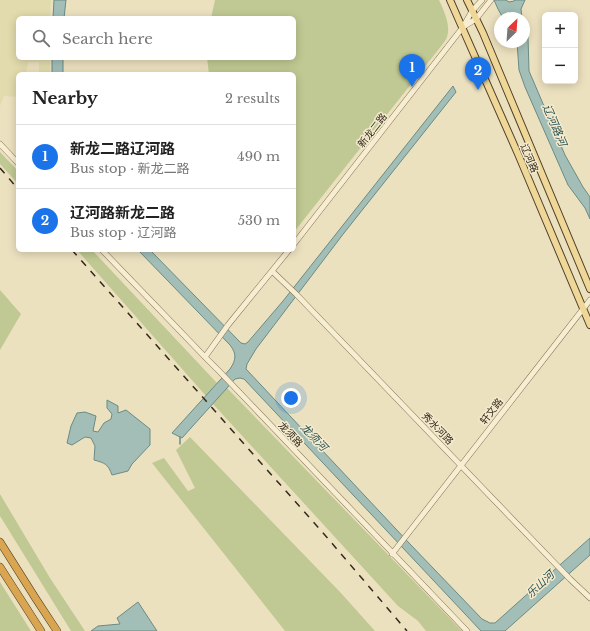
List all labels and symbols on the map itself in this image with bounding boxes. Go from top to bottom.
north arrow [494,12,530,48]
pin: 1 [399,54,425,87]
pin: 2 [465,57,491,90]
water label: 辽河路河 [540,102,571,150]
street label: 新龙二路 [355,111,390,150]
street label: 辽河路 [518,142,541,175]
your location [281,388,301,408]
street label: 轩文路 [477,395,506,427]
street label: 秀水河路 [419,409,456,447]
street label: 龙须路 [276,419,306,450]
water label: 龙须河 [298,420,332,455]
water label: 乐山河 [523,566,558,600]

